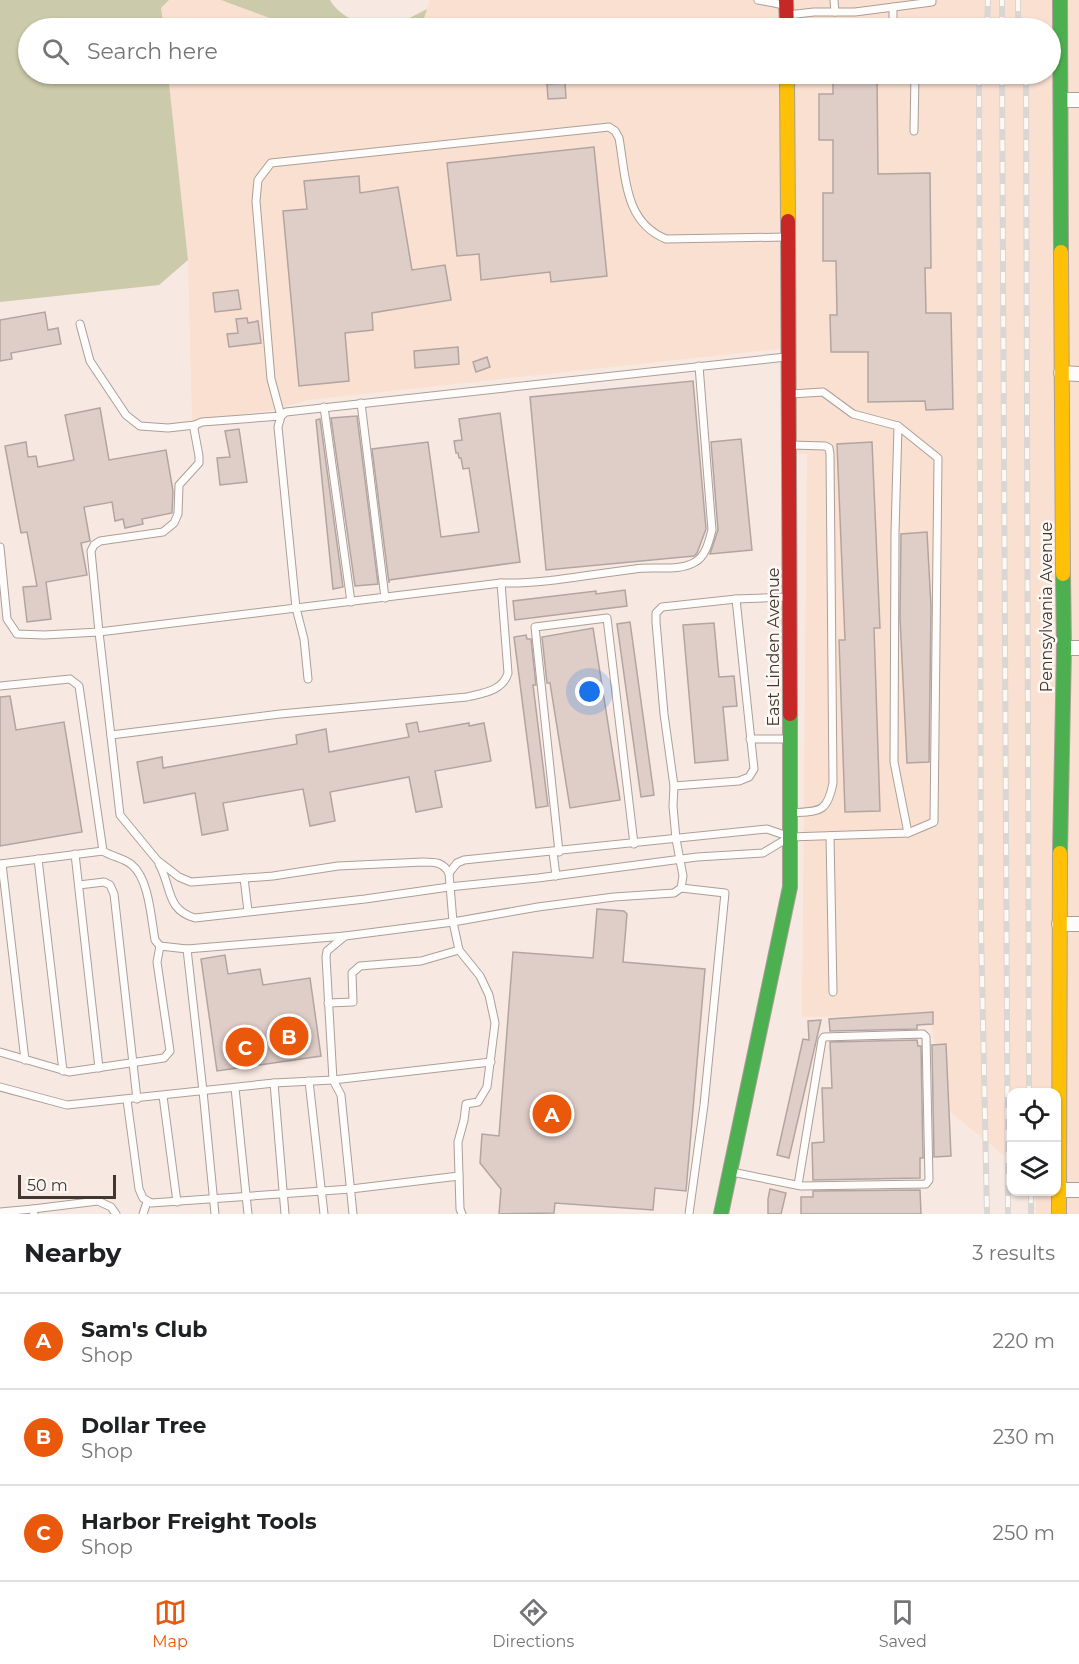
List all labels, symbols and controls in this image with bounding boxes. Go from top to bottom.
search box [18,18,1061,84]
icon: search [39,35,72,68]
text: Search here [87,38,218,65]
street label: Pennsylvania Avenue [1037,522,1056,692]
street label: East Linden Avenue [764,568,783,726]
your location [575,677,604,706]
pin: B [270,1014,308,1058]
pin: C [226,1024,264,1070]
map controls [1007,1088,1061,1196]
button: locate [1007,1088,1061,1142]
pin: A [532,1092,572,1136]
button: layers [1007,1142,1061,1196]
scale bar [18,1172,116,1200]
text: 50 m [27,1176,68,1195]
text: Nearby [24,1237,121,1269]
text: 3 results [972,1241,1055,1265]
text: Sam's Club [81,1316,208,1343]
text: A [36,1329,51,1353]
text: 220 m [993,1329,1055,1353]
text: Shop [81,1343,133,1367]
text: Dollar Tree [81,1412,207,1439]
text: B [36,1425,51,1449]
text: 230 m [993,1425,1055,1449]
text: Shop [81,1439,133,1463]
text: Harbor Freight Tools [81,1508,317,1535]
text: C [36,1521,51,1545]
text: 250 m [993,1521,1055,1545]
text: Shop [81,1535,133,1559]
tab: Map [152,1596,188,1651]
tab: Directions [492,1596,574,1651]
tab: Saved [879,1596,927,1651]

